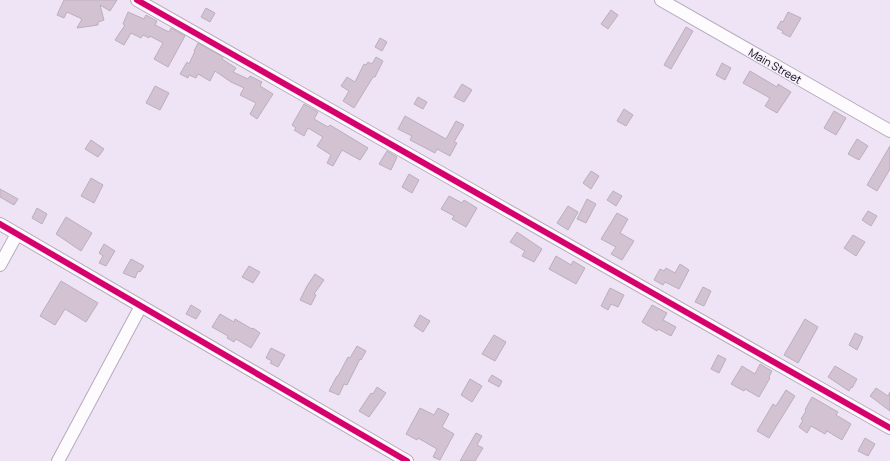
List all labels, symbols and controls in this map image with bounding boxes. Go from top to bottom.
street label: Main Street [746,44,805,87]

